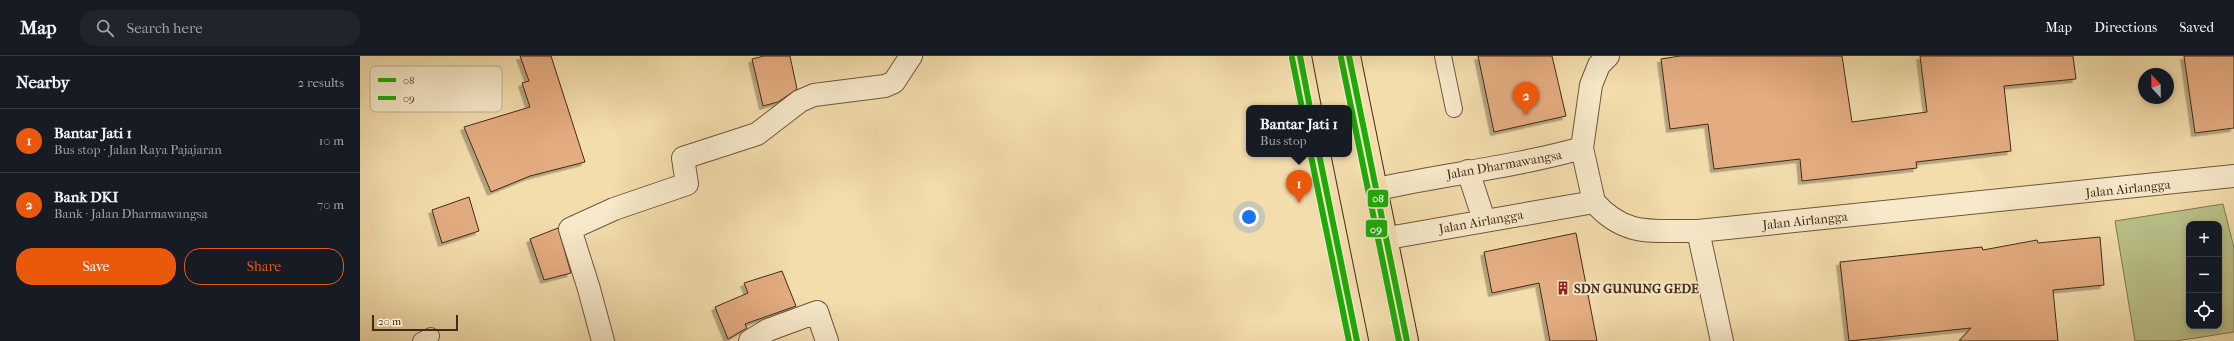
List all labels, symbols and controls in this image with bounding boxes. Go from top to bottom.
search box [80,10,360,46]
text: Map [20,17,56,39]
icon: search [94,17,116,39]
text: Search here [126,19,203,37]
text: Map [2045,19,2072,36]
text: Directions [2094,19,2157,36]
text: Saved [2179,19,2214,36]
legend [370,66,502,112]
north arrow [2138,68,2174,104]
text: Nearby [16,72,70,92]
text: 08 [403,74,415,87]
text: 2 results [298,75,344,90]
pin: 2 [1513,82,1539,115]
text: 09 [403,92,415,105]
popup [1246,105,1352,157]
text: Bantar Jati 1 [1260,115,1338,133]
text: Bantar Jati 1 [54,124,132,142]
text: 1 [27,133,31,148]
text: 10 m [319,133,344,148]
text: Bus stop [1260,133,1307,148]
text: Bus stop · Jalan Raya Pajajaran [54,142,222,157]
street label: Jalan Dharmawangsa [1444,147,1564,182]
pin: 1 [1286,170,1312,203]
street label: Jalan Airlangga [2084,176,2172,201]
text: Bank DKI [54,188,118,206]
line badge: 08 [1367,189,1389,208]
text: 08 [1372,192,1384,205]
text: 2 [26,197,32,212]
text: 70 m [317,197,344,212]
text: Bank · Jalan Dharmawangsa [54,206,208,221]
your location [1239,207,1259,227]
street label: Jalan Airlangga [1437,207,1525,236]
street label: Jalan Airlangga [1761,208,1849,233]
line badge: 09 [1365,219,1388,238]
map controls [2186,221,2222,329]
button: + [2186,221,2222,257]
text: 09 [1370,223,1382,236]
button: Save [16,248,176,285]
button: Share [184,248,344,285]
button: − [2186,257,2222,293]
building icon: SDN GUNUNG GEDE [1555,280,1571,296]
place label: SDN GUNUNG GEDE [1574,281,1699,296]
button: locate [2186,293,2222,329]
scale bar [372,313,458,332]
text: 20 m [378,315,401,328]

